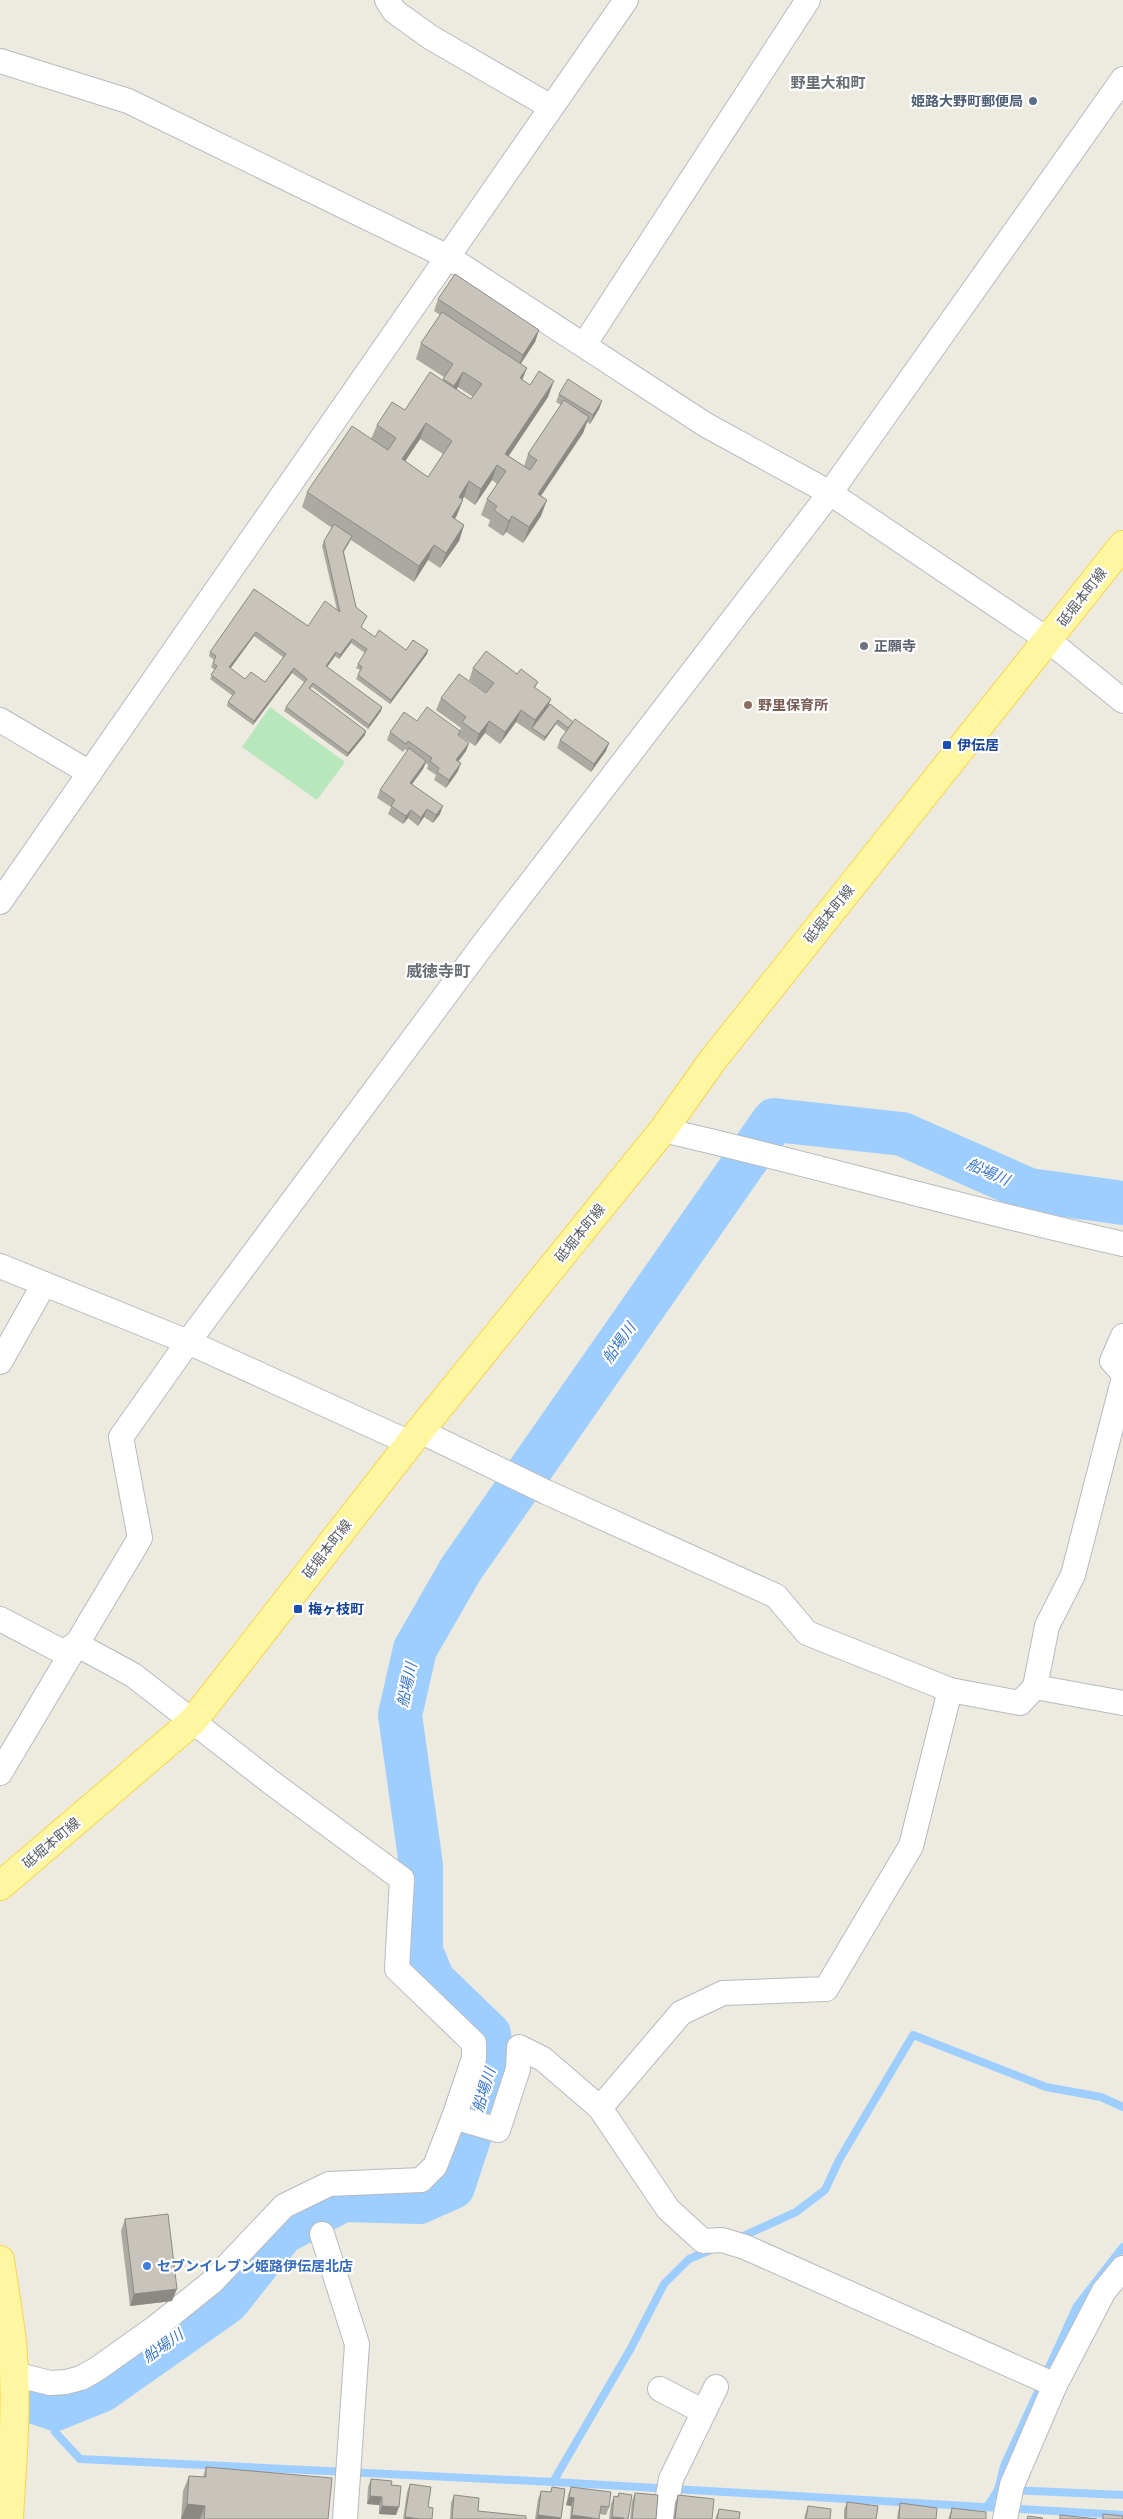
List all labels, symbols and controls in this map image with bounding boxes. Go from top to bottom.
district label: 野里大和町 [790,74,866,92]
place label: 姫路大野町郵便局 [911,93,1023,109]
marker: 姫路大野町郵便局 [1027,95,1039,107]
street label: 砥堀本町線 [1054,564,1110,630]
place label: 正願寺 [874,638,916,654]
marker: 正願寺 [858,640,870,652]
place label: 野里保育所 [758,697,828,713]
marker: 野里保育所 [742,699,754,711]
place label: 伊伝居 [957,737,999,753]
marker: 伊伝居 [941,739,953,751]
street label: 砥堀本町線 [801,882,857,946]
district label: 威徳寺町 [406,962,470,981]
water label: 船場川 [964,1155,1014,1190]
street label: 砥堀本町線 [552,1201,608,1265]
water label: 船場川 [599,1318,640,1367]
street label: 砥堀本町線 [299,1516,355,1582]
place label: 梅ヶ枝町 [308,1601,364,1617]
marker: 梅ヶ枝町 [292,1603,304,1615]
water label: 船場川 [394,1659,421,1709]
street label: 砥堀本町線 [19,1814,83,1872]
water label: 船場川 [469,2064,500,2114]
place label: セブンイレブン姫路伊伝居北店 [157,2258,353,2274]
marker: セブンイレブン姫路伊伝居北店 [141,2260,153,2272]
water label: 船場川 [139,2325,188,2366]

